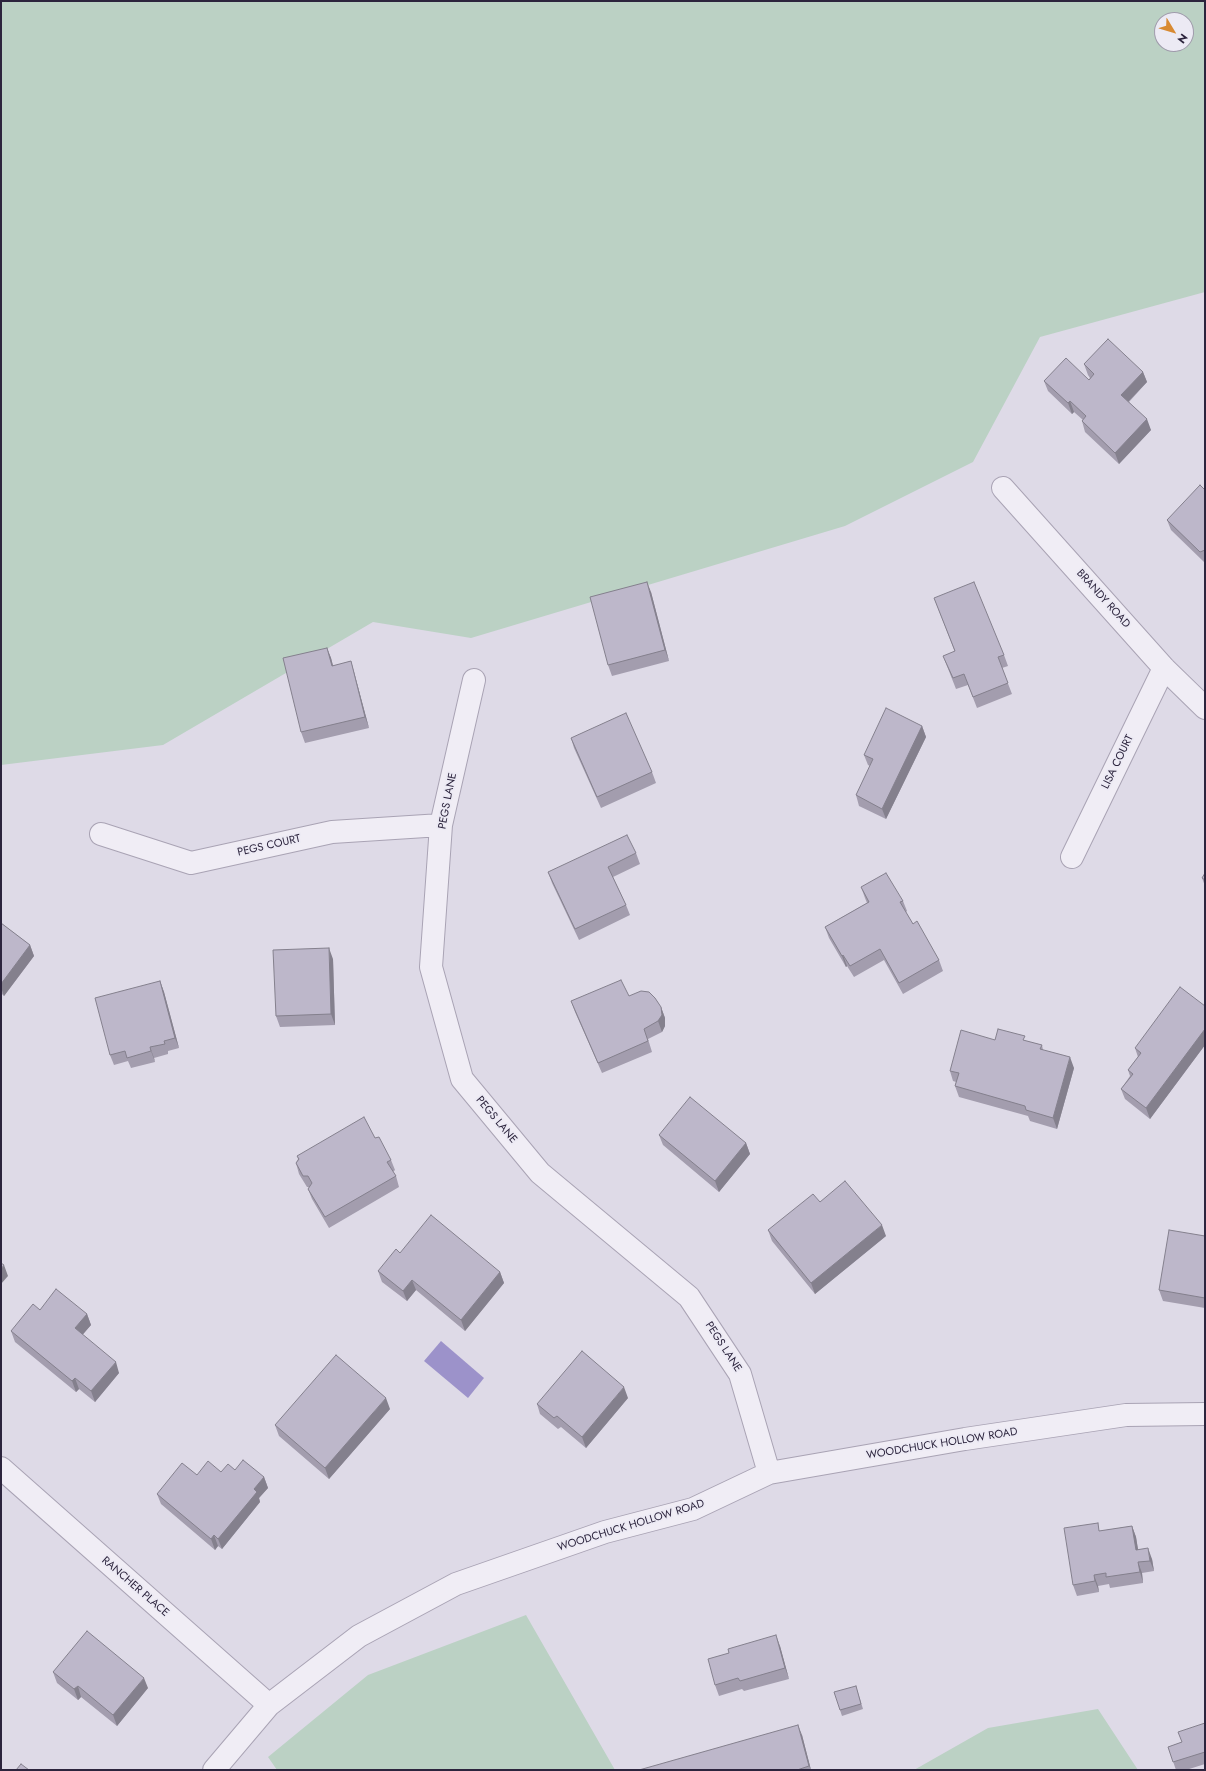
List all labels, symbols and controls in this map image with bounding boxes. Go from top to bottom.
north arrow [1154,12,1194,52]
text: N [1174,30,1192,47]
street label: BRANDY ROAD [1073,567,1133,631]
street label: LISA COURT [1099,733,1137,791]
street label: PEGS LANE [436,772,460,830]
street label: PEGS COURT [236,832,302,860]
street label: PEGS LANE [473,1094,519,1146]
street label: PEGS LANE [702,1319,744,1375]
street label: WOODCHUCK HOLLOW ROAD [865,1426,1019,1462]
street label: WOODCHUCK HOLLOW ROAD [556,1497,706,1555]
street label: RANCHER PLACE [99,1554,171,1620]

